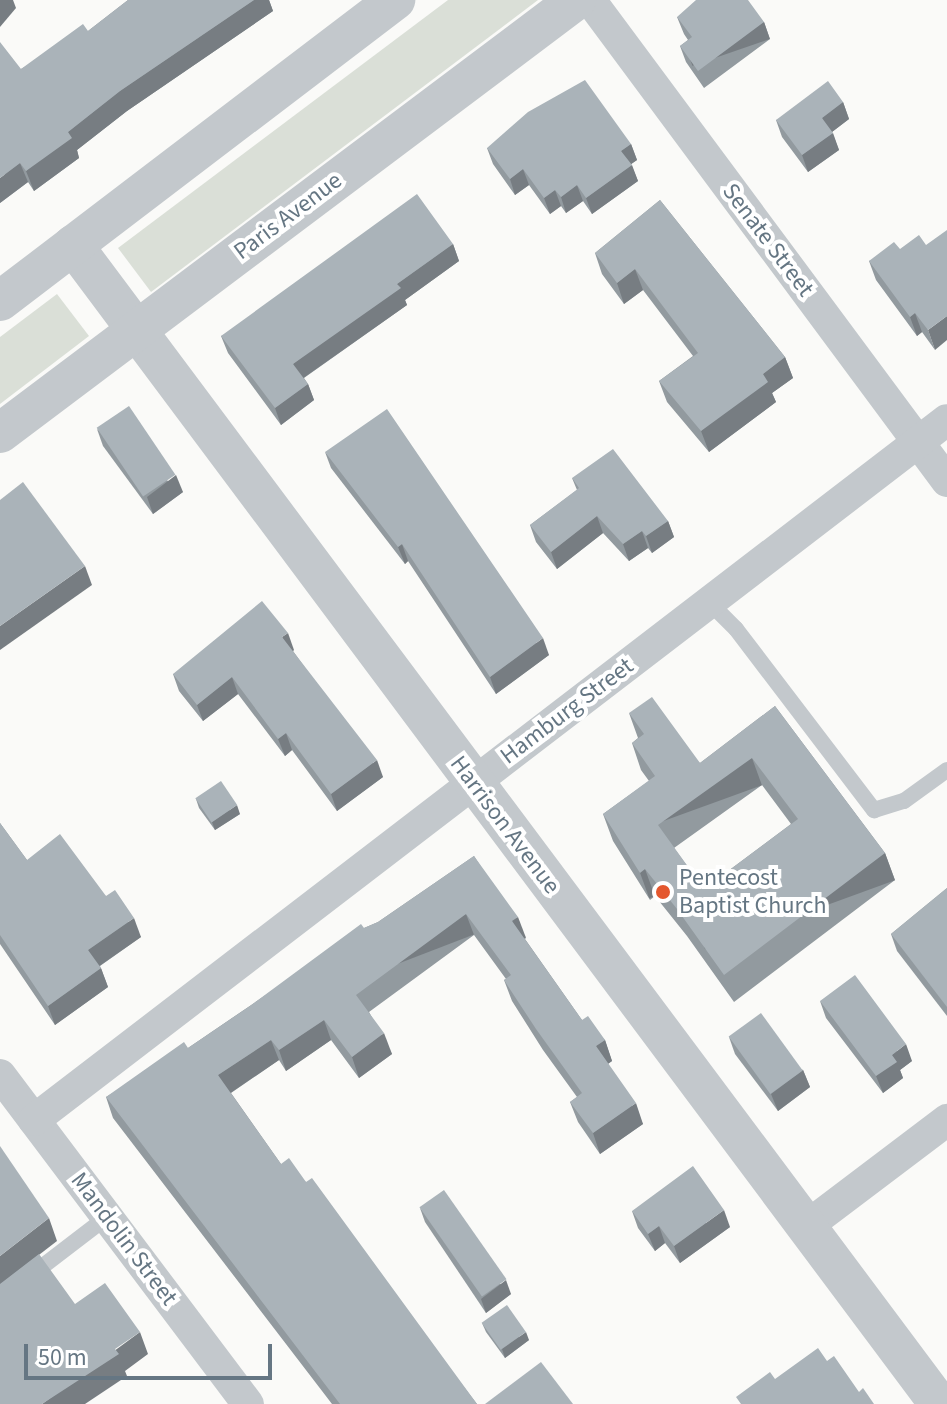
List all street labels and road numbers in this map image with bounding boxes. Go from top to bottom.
street label: Paris Avenue [228,166,348,266]
street label: Senate Street [716,178,820,302]
street label: Hamburg Street [495,652,639,770]
street label: Harrison Avenue [444,750,566,900]
street label: Mandolin Street [65,1167,183,1311]

